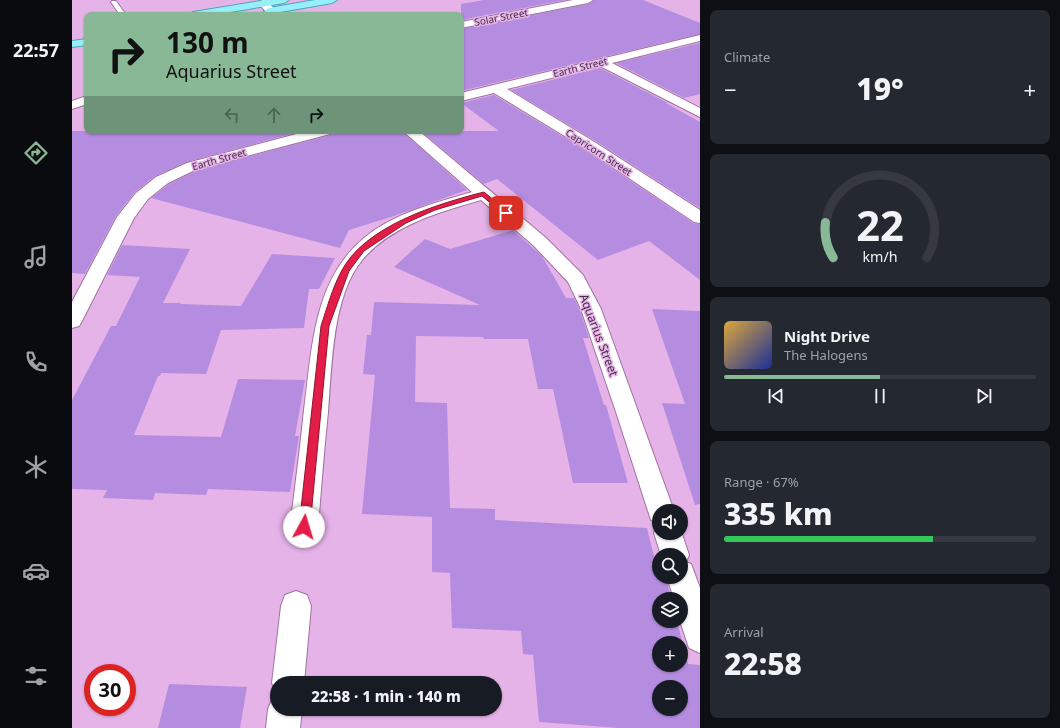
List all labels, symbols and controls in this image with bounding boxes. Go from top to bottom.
street label: Solar Street [473,5,529,29]
text: 130 m [166,23,249,61]
icon: right [100,28,152,80]
text: 22:57 [13,38,59,62]
text: Climate [724,48,770,66]
street label: Earth Street [551,53,609,81]
text: Aquarius Street [166,59,297,83]
text: 19° [856,68,904,109]
text: − [724,74,737,104]
text: + [1023,74,1036,104]
icon: left [221,104,243,126]
icon: ahead [263,104,285,126]
icon: right [305,104,327,126]
street label: Capricorn Street [563,125,635,179]
icon: directions [22,139,50,167]
street label: Earth Street [190,145,248,173]
pin [489,196,523,230]
text: 22 [856,197,904,253]
icon: arrive [495,202,517,224]
icon: music [22,243,50,271]
text: km/h [862,247,898,266]
street label: Aquarius Street [575,291,623,379]
text: Night Drive [784,326,870,346]
text: The Halogens [784,346,868,364]
icon: phone [22,348,50,376]
icon: previous [765,385,787,407]
icon: pause [869,385,891,407]
icon: next [973,385,995,407]
icon: climate [22,453,50,481]
text: Range · 67% [724,473,799,491]
text: 335 km [724,493,833,534]
map controls [652,504,688,716]
button: sound [652,504,688,540]
position arrow [283,506,325,548]
button: search [652,548,688,584]
icon: car [22,557,50,585]
button: layers [652,592,688,628]
text: Arrival [724,623,764,641]
button: + [652,636,688,672]
text: 22:58 [724,643,802,684]
icon: filters [22,662,50,690]
speed limit sign: 30 [84,664,136,716]
button: − [652,680,688,716]
text: 22:58 · 1 min · 140 m [311,686,461,706]

